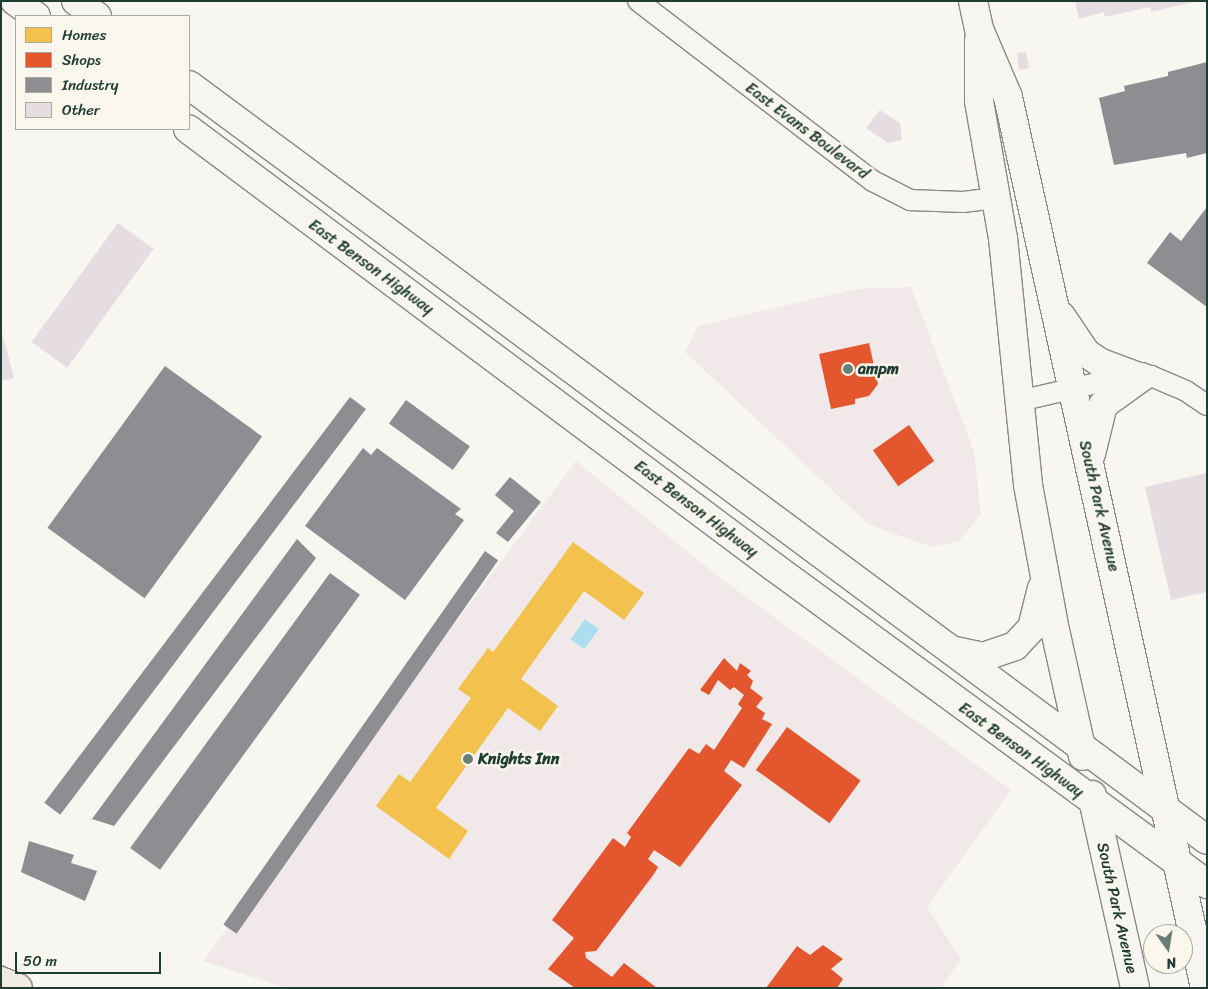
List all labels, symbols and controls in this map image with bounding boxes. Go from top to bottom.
legend [15,15,190,130]
text: Homes [62,22,106,48]
text: Shops [62,47,101,73]
text: Industry [62,72,119,98]
street label: East Evans Boulevard [742,79,872,183]
text: Other [62,97,100,123]
street label: East Benson Highway [305,215,437,319]
place label: ampm [858,359,899,379]
marker: ampm [842,363,854,375]
street label: South Park Avenue [1075,438,1123,574]
street label: East Benson Highway [630,456,762,562]
street label: East Benson Highway [955,698,1087,802]
place label: Knights Inn [478,749,559,769]
marker: Knights Inn [462,753,474,765]
street label: South Park Avenue [1093,840,1141,976]
north arrow [1143,924,1193,974]
scale bar [18,942,164,974]
text: 50 m [23,948,57,974]
text: N [1164,950,1179,976]

